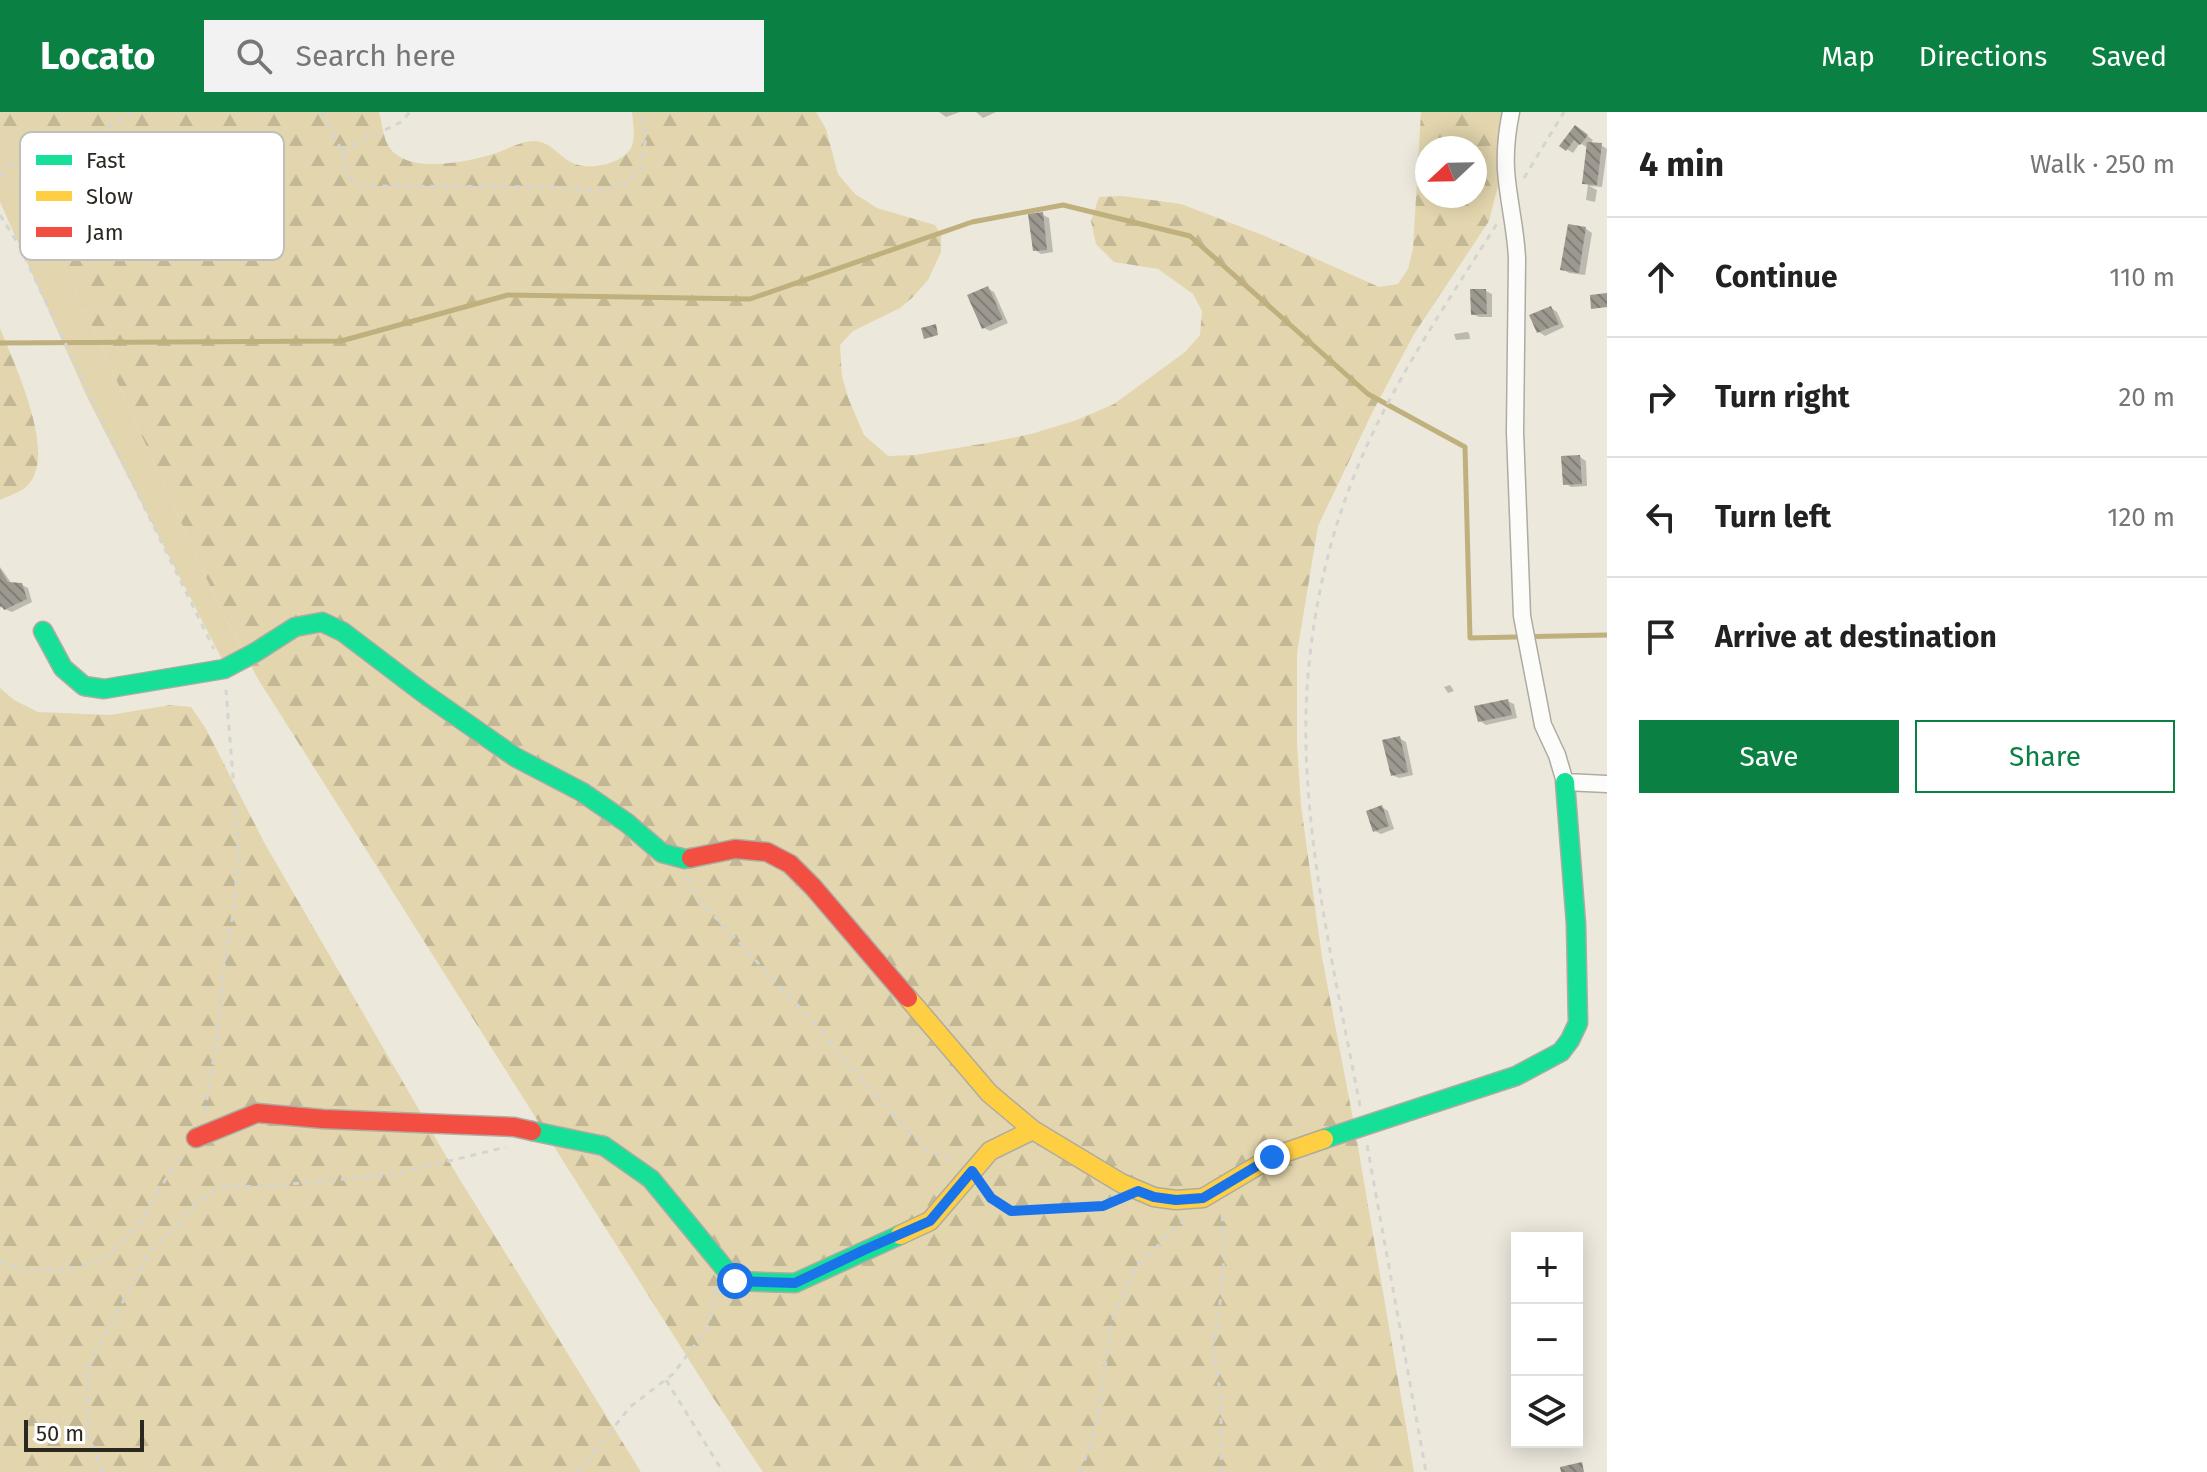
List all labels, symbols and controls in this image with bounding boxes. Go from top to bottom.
search box [204,20,764,92]
text: Locato [40,33,156,79]
icon: search [232,34,276,78]
text: Search here [296,38,456,74]
text: Map [1821,40,1875,73]
text: Directions [1919,40,2047,73]
text: Saved [2091,40,2167,73]
legend [20,132,284,260]
north arrow [1415,136,1487,208]
text: 4 min [1639,144,1724,185]
text: Fast [86,147,126,174]
text: Walk · 250 m [2030,149,2175,180]
text: Slow [86,183,133,210]
text: Jam [86,219,124,246]
icon: ahead [1639,255,1683,299]
text: Continue [1715,259,1838,295]
text: 110 m [2109,262,2175,293]
icon: right [1639,375,1683,419]
text: Turn right [1715,379,1850,415]
text: 20 m [2118,382,2175,413]
icon: left [1639,495,1683,539]
text: Turn left [1715,499,1831,535]
text: 120 m [2107,502,2175,533]
icon: arrive [1639,615,1683,659]
text: Arrive at destination [1715,619,1997,655]
button: Save [1639,720,1899,793]
button: Share [1915,720,2175,793]
route end [1254,1139,1290,1175]
map controls [1511,1232,1583,1448]
button: + [1511,1232,1583,1304]
route start [717,1263,753,1299]
button: − [1511,1304,1583,1376]
button: layers [1511,1376,1583,1448]
scale bar [24,1416,144,1452]
text: 50 m [36,1420,84,1447]

